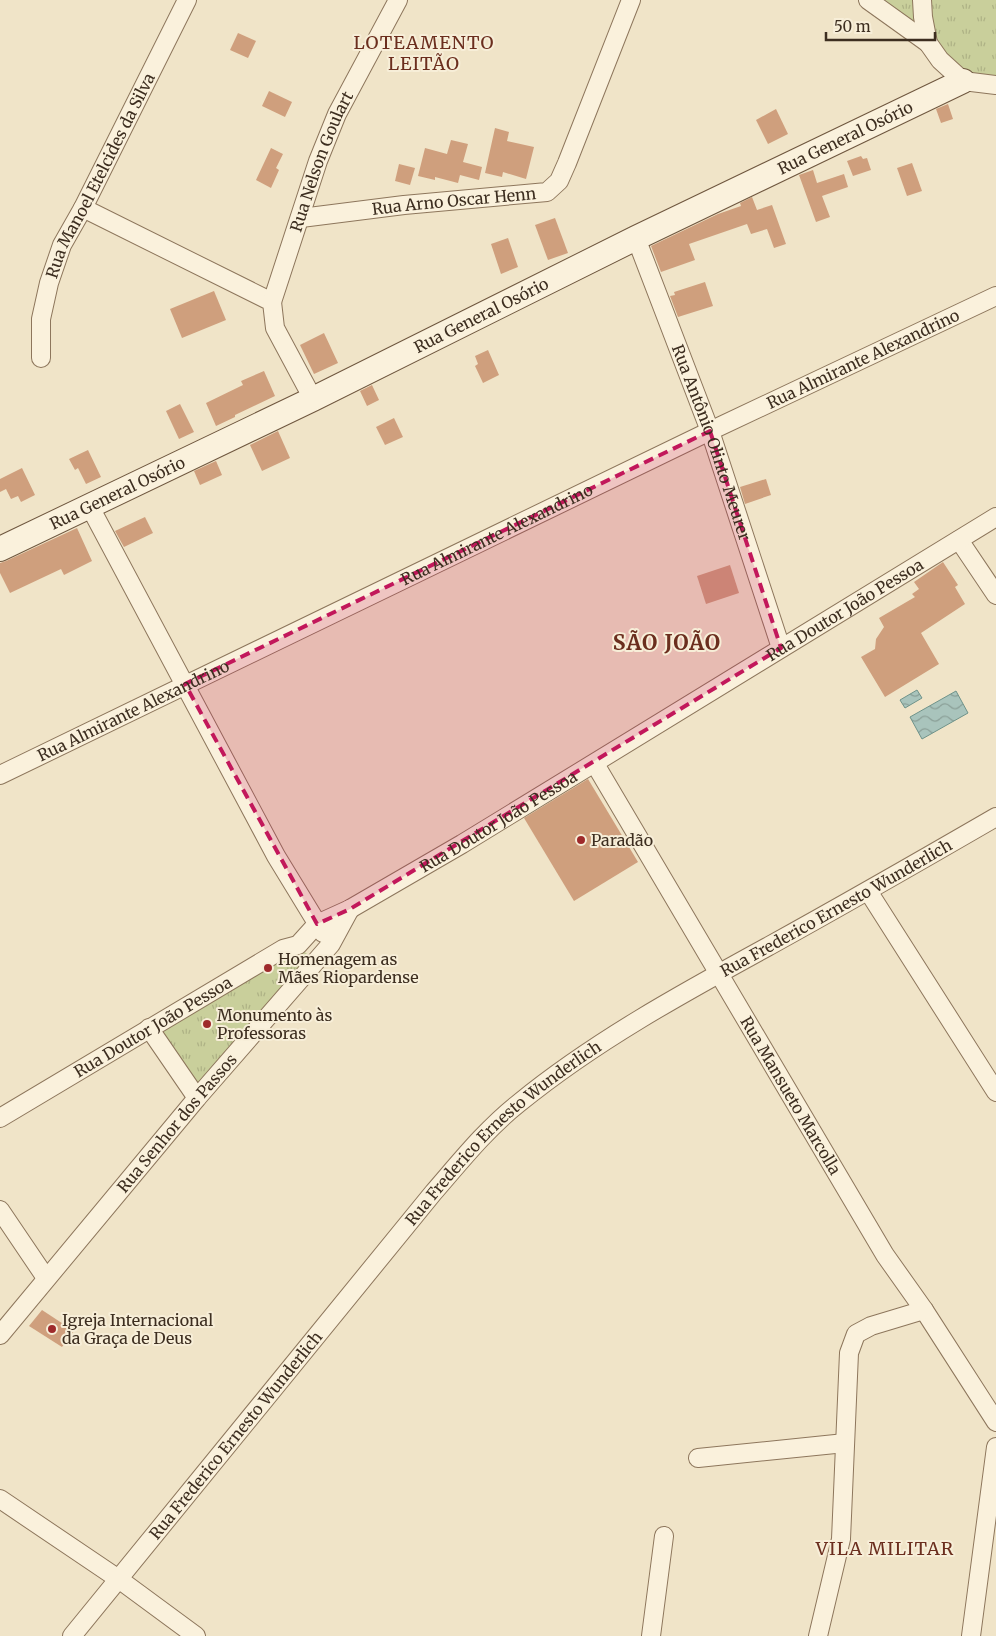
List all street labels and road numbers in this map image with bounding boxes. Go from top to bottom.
street label: Rua Manoel Etelcides da Silva [41,69,159,281]
street label: Rua Nelson Goulart [286,87,358,234]
street label: Rua General Osório [774,97,916,179]
street label: Rua Arno Oscar Henn [371,183,537,219]
street label: Rua General Osório [411,273,552,357]
street label: Rua Almirante Alexandrino [763,305,962,413]
street label: Rua Antônio Olinto Meurer [668,342,755,543]
street label: Rua General Osório [46,452,188,534]
street label: Rua Almirante Alexandrino [398,479,596,589]
street label: Rua Doutor João Pessoa [763,554,927,665]
street label: Rua Almirante Alexandrino [34,656,232,765]
street label: Rua Doutor João Pessoa [416,766,581,876]
street label: Rua Frederico Ernesto Wunderlich [717,835,956,981]
street label: Rua Doutor João Pessoa [70,972,236,1082]
street label: Rua Mansueto Marcolla [736,1013,846,1179]
street label: Rua Frederico Ernesto Wunderlich [401,1036,605,1229]
street label: Rua Senhor dos Passos [113,1050,241,1196]
street label: Rua Frederico Ernesto Wunderlich [145,1327,327,1543]

